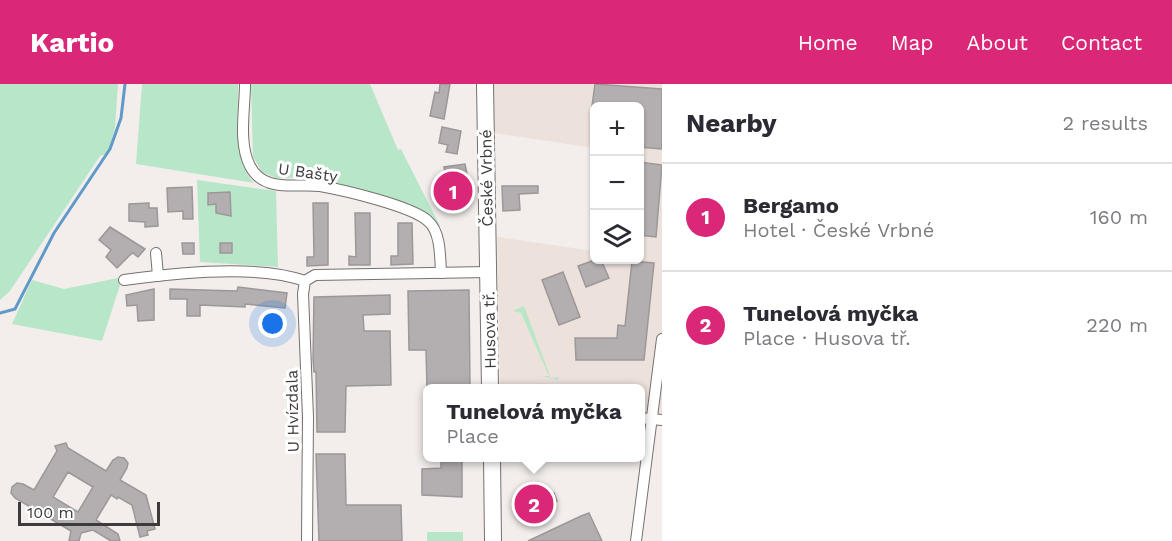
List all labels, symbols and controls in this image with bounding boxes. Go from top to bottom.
text: Kartio [30,26,114,59]
text: Home [798,30,858,55]
text: Map [891,30,934,55]
text: About [967,30,1028,55]
text: Contact [1061,30,1142,55]
map controls [590,102,644,264]
button: + [590,102,644,156]
text: Nearby [686,108,777,138]
text: 2 results [1063,111,1148,135]
street label: České Vrbné [476,129,497,227]
button: − [590,156,644,210]
street label: U Bašty [277,159,340,186]
pin: 1 [434,168,472,214]
text: Bergamo [743,193,839,218]
text: 1 [701,205,710,229]
text: 160 m [1090,205,1148,229]
button: layers [590,210,644,264]
text: Hotel · České Vrbné [743,218,934,242]
street label: Husova tř. [479,291,500,369]
text: Tunelová myčka [743,301,918,326]
your location [258,309,287,338]
text: 2 [700,313,711,337]
text: 220 m [1086,313,1148,337]
text: Place · Husova tř. [743,326,911,350]
street label: U Hvízdala [282,370,303,452]
popup [423,384,645,462]
text: Tunelová myčka [446,399,622,424]
text: Place [446,424,499,448]
pin: 2 [514,482,554,526]
scale bar [18,499,160,526]
text: 100 m [27,503,74,522]

